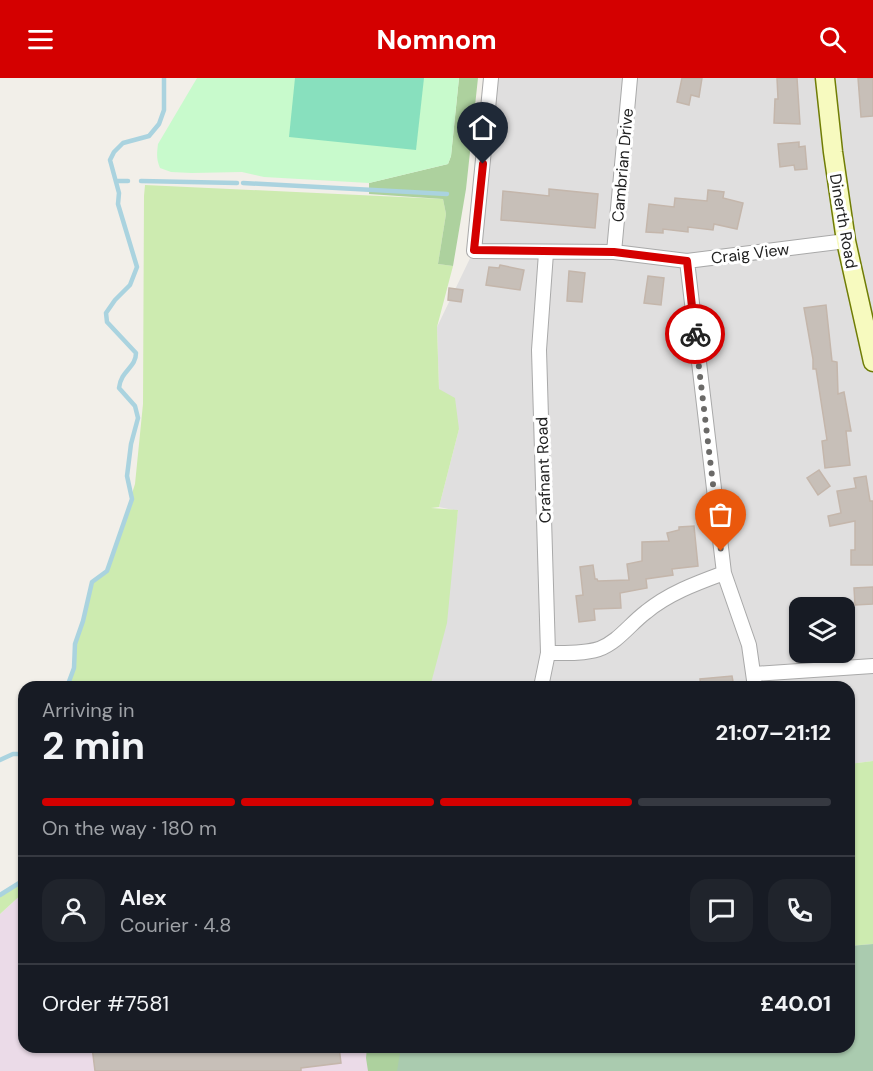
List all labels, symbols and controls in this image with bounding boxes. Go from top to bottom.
text: Nomnom [376,22,497,57]
icon: menu [24,23,57,56]
icon: search [816,23,849,56]
pin [457,102,508,164]
street label: Cambrian Drive [607,107,638,223]
icon: home [466,111,499,144]
street label: Dinerth Road [825,172,862,270]
street label: Craig View [710,238,790,269]
courier [665,304,725,364]
icon: bike [679,318,712,351]
street label: Crafnant Road [531,416,556,524]
pin [695,489,746,551]
icon: bag [704,498,737,531]
map controls [789,597,855,663]
button: layers [789,597,855,663]
text: Arriving in [42,697,134,723]
text: 21:07–21:12 [716,718,831,747]
text: 2 min [42,720,145,771]
text: On the way · 180 m [42,815,217,841]
button: person [42,879,105,942]
button: chat [690,879,753,942]
button: phone [768,879,831,942]
text: Alex [120,883,167,912]
text: Courier · 4.8 [120,912,231,938]
text: Order #7581 [42,989,169,1018]
text: £40.01 [760,989,831,1018]

